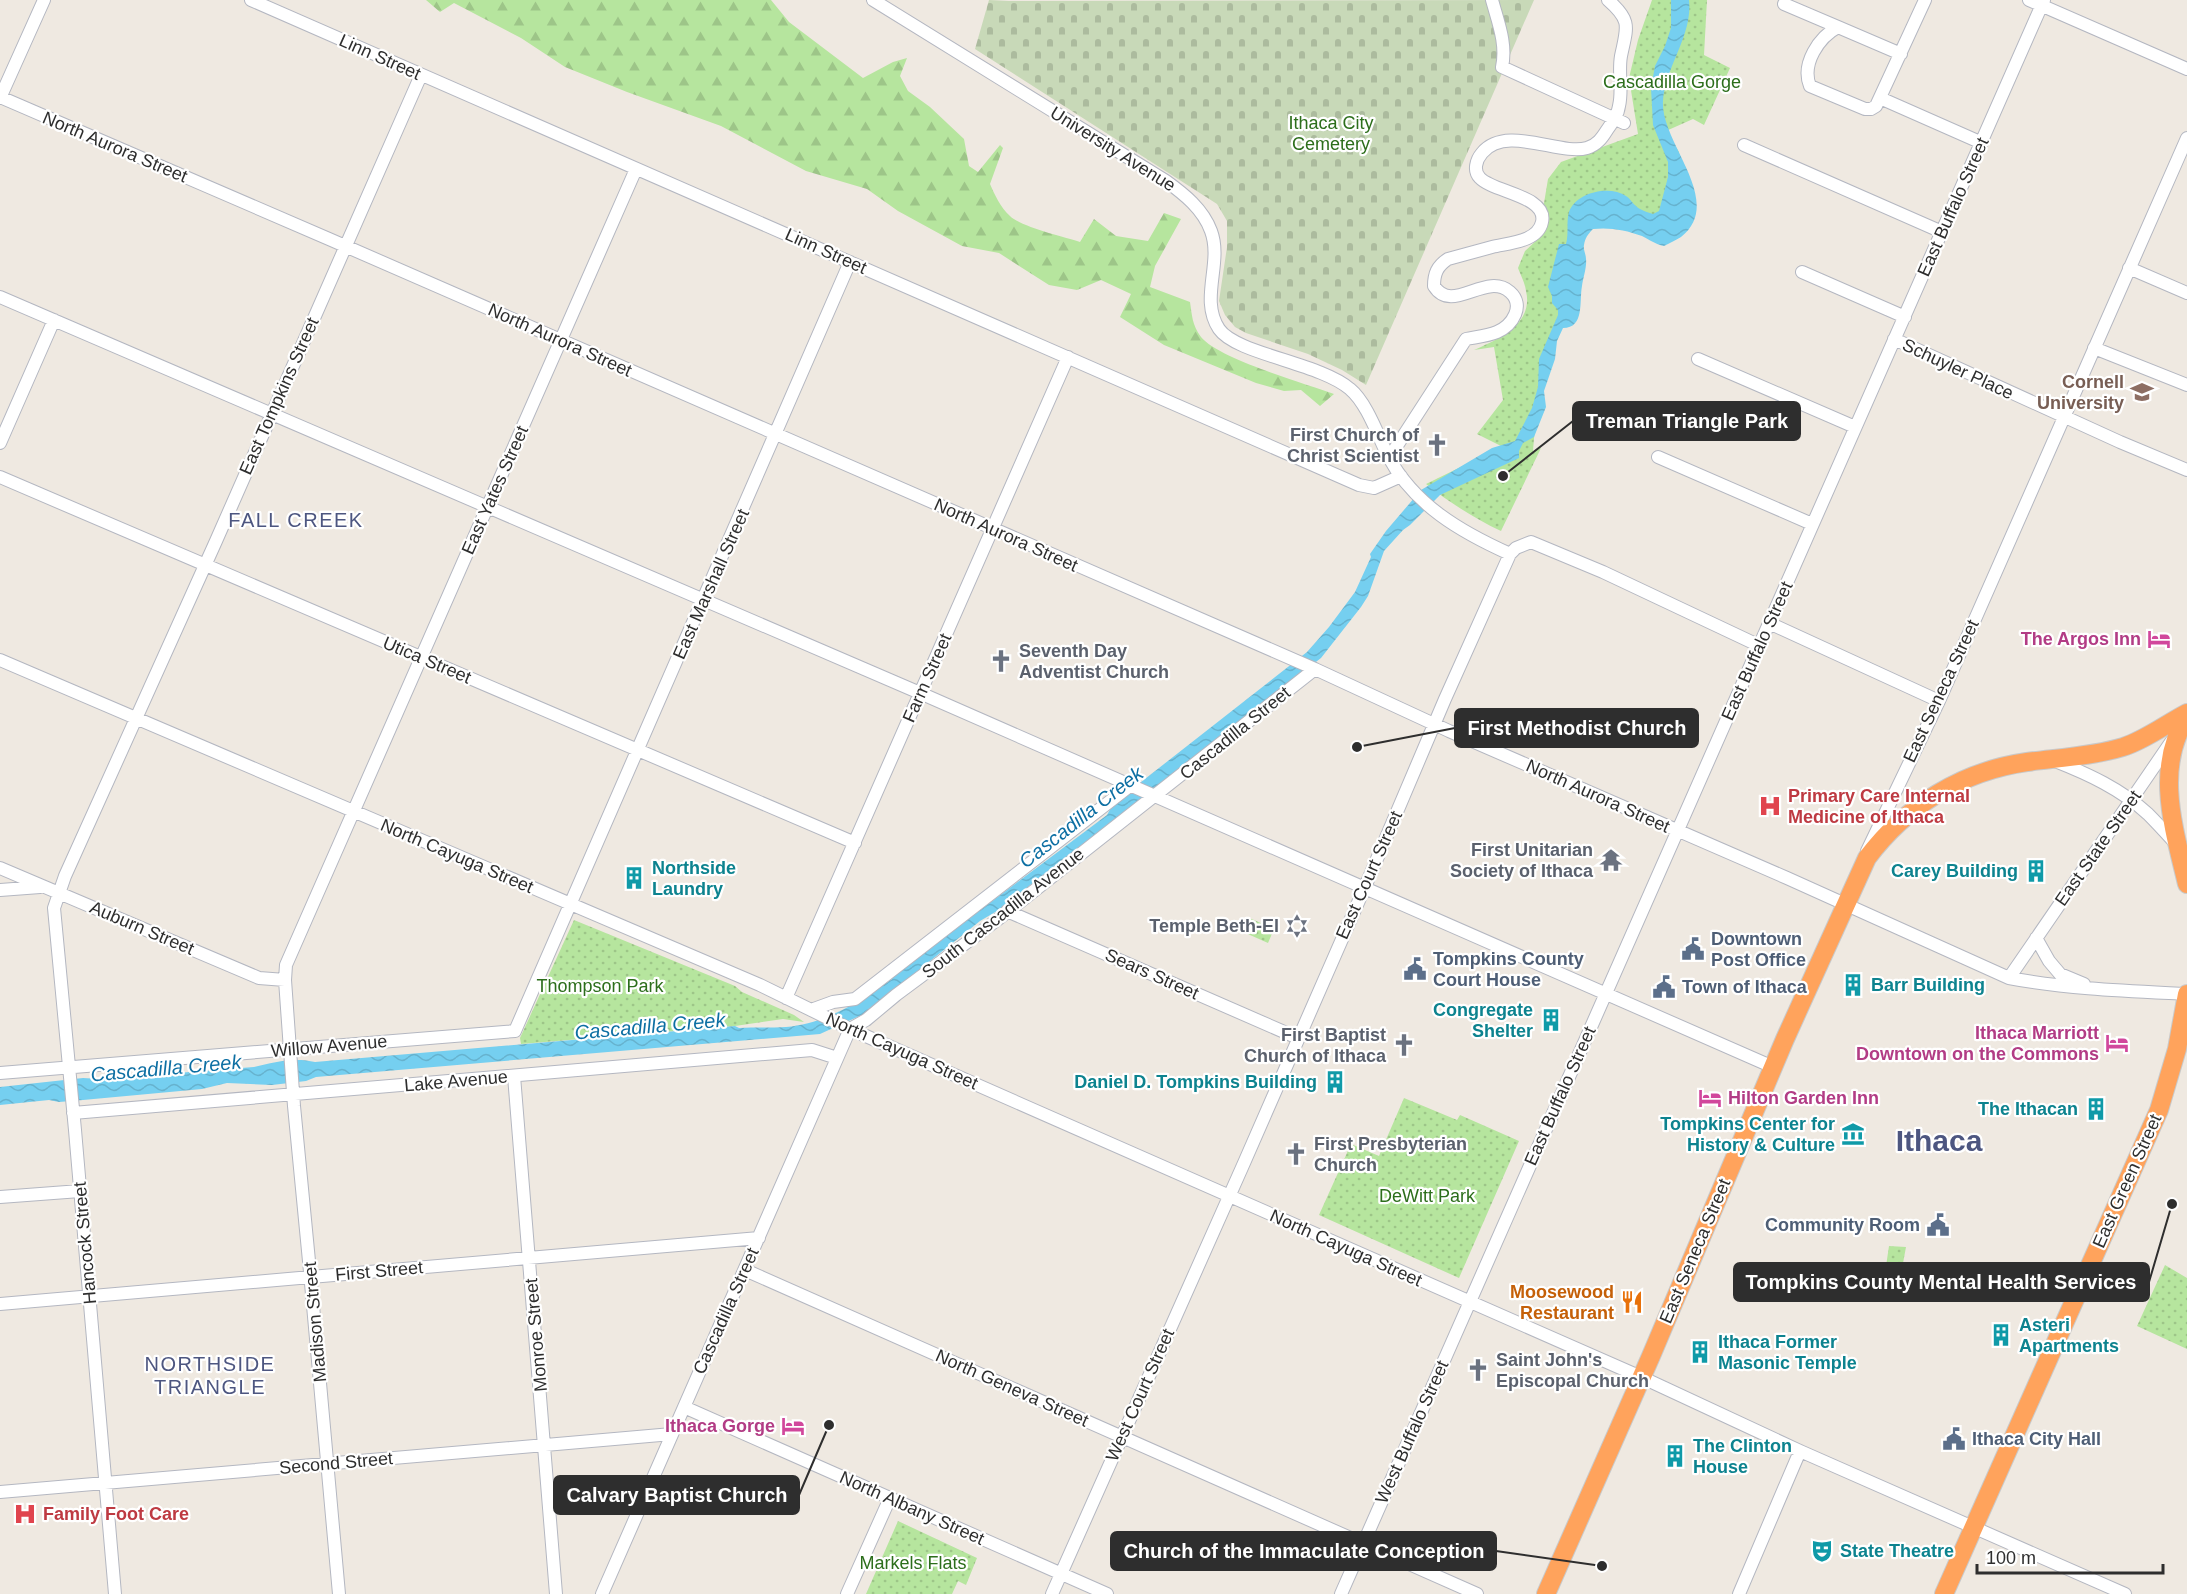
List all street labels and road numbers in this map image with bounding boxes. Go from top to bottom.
street label: Linn Street [336,30,424,84]
street label: University Avenue [1047,102,1179,196]
street label: North Aurora Street [40,107,190,187]
street label: East Buffalo Street [1913,135,1993,279]
street label: Linn Street [782,224,870,278]
street label: North Aurora Street [485,299,635,381]
street label: East Tompkins Street [235,314,323,478]
street label: Schuyler Place [1899,335,2017,403]
street label: East Yates Street [458,423,532,557]
street label: North Aurora Street [931,494,1081,576]
street label: East Marshall Street [669,506,753,662]
street label: East Buffalo Street [1717,579,1797,723]
street label: East Seneca Street [1899,616,1983,766]
street label: Farm Street [899,631,955,725]
street label: Utica Street [380,632,474,688]
street label: Cascadilla Street [1176,682,1294,784]
street label: North Aurora Street [1523,755,1673,837]
street label: East State Street [2051,787,2145,909]
street label: East Court Street [1332,808,1406,942]
street label: North Cayuga Street [378,815,536,897]
street label: South Cascadilla Avenue [918,844,1088,982]
street label: Auburn Street [87,897,197,959]
street label: Sears Street [1102,945,1202,1003]
street label: North Cayuga Street [823,1008,981,1094]
street label: East Buffalo Street [1520,1024,1600,1168]
street label: Willow Avenue [270,1031,388,1061]
street label: Lake Avenue [403,1067,509,1095]
street label: East Green Street [2089,1111,2165,1251]
street label: East Seneca Street [1655,1176,1735,1326]
street label: Hancock Street [70,1181,100,1305]
street label: North Cayuga Street [1267,1205,1425,1291]
street label: Cascadilla Street [689,1245,763,1377]
street label: First Street [334,1257,424,1285]
street label: Madison Street [300,1261,330,1383]
street label: Monroe Street [521,1277,551,1393]
street label: West Court Street [1102,1326,1178,1464]
street label: North Geneva Street [933,1345,1091,1431]
street label: West Buffalo Street [1371,1357,1453,1507]
street label: Second Street [278,1448,394,1478]
street label: North Albany Street [837,1467,987,1549]

